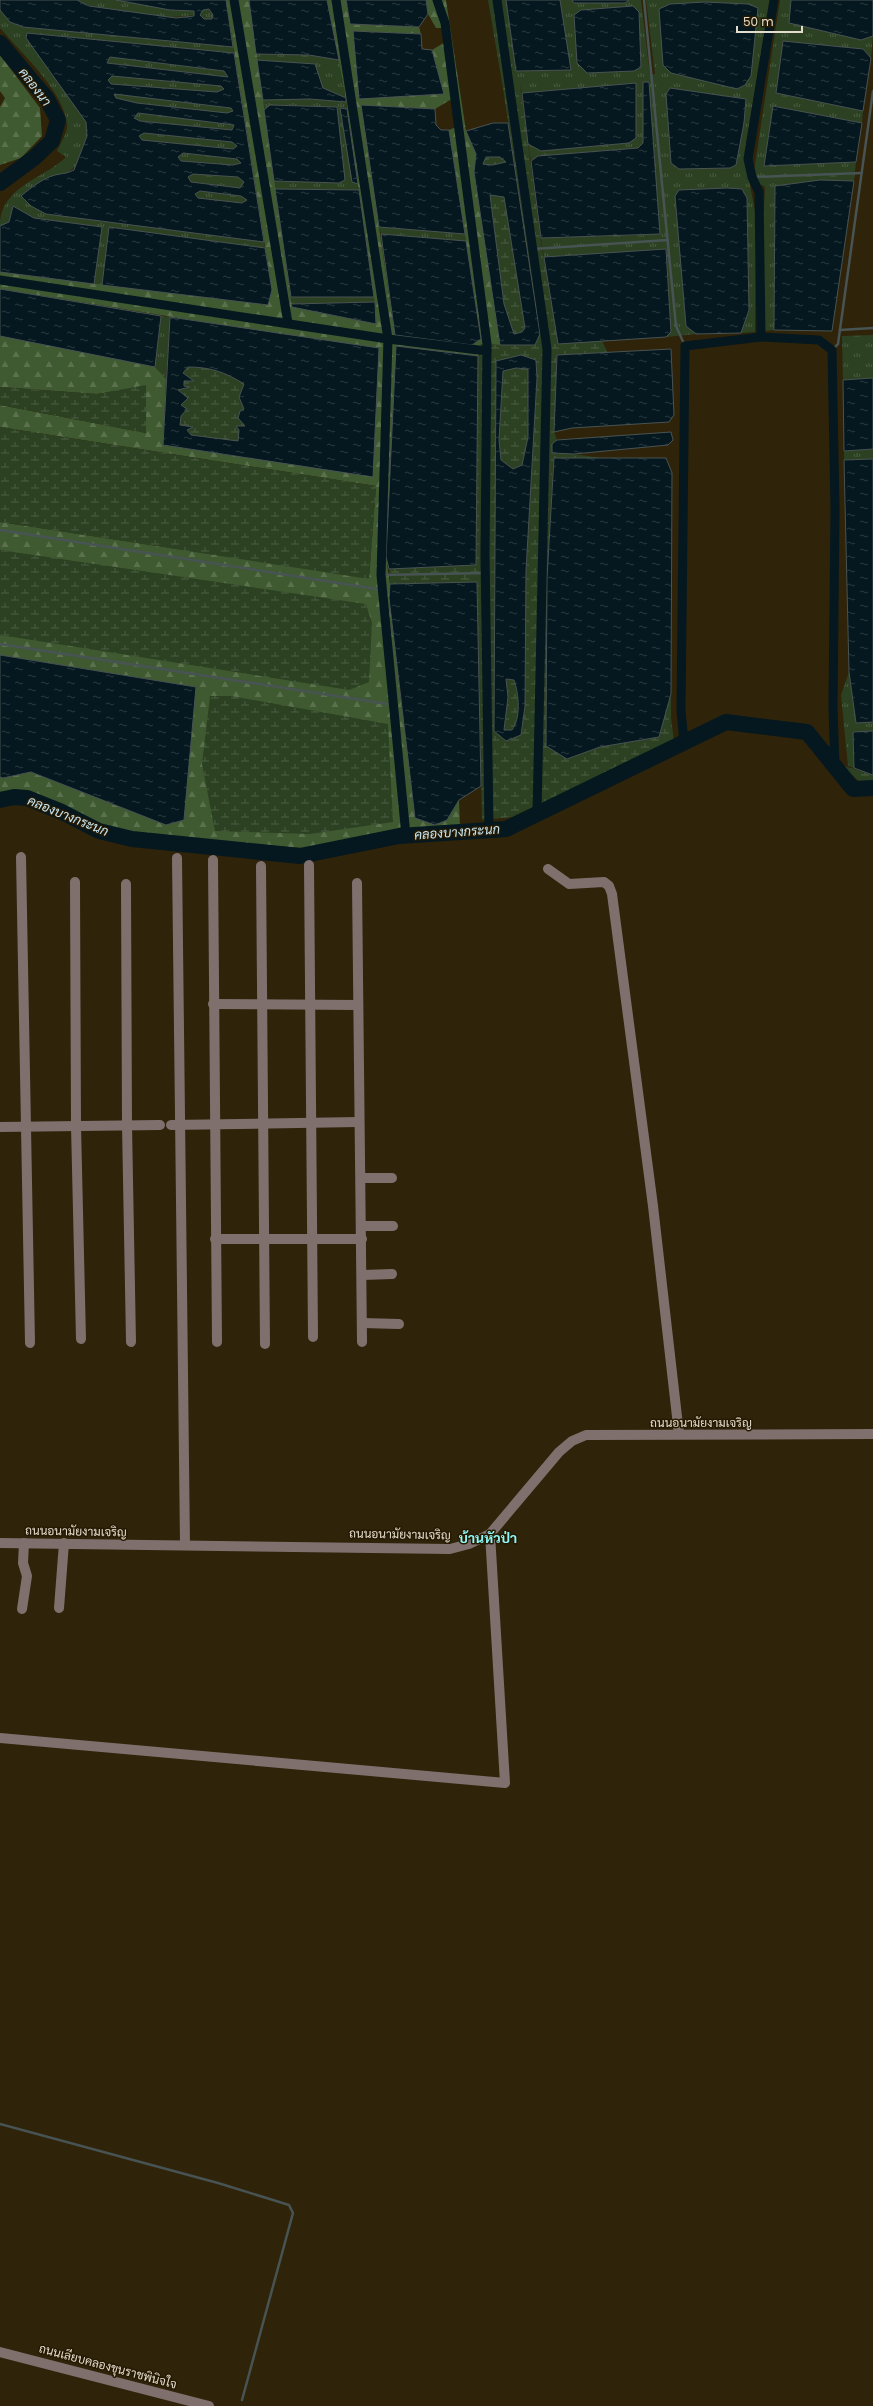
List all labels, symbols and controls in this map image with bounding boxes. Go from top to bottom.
scale bar [737,8,802,34]
text: 50 m [743,13,774,30]
water label: คลองนา [14,64,56,110]
water label: คลองบางกระนก [25,791,111,841]
water label: คลองบางกระนก [413,820,501,844]
street label: ถนนอนามัยงามเจริญ [650,1414,752,1431]
street label: ถนนอนามัยงามเจริญ [25,1522,127,1540]
street label: ถนนอนามัยงามเจริญ [349,1525,451,1543]
district label: บ้านหัวป่า [459,1528,517,1548]
street label: ถนนเลียบคลองขุนราชพินิจใจ [37,2339,179,2394]

